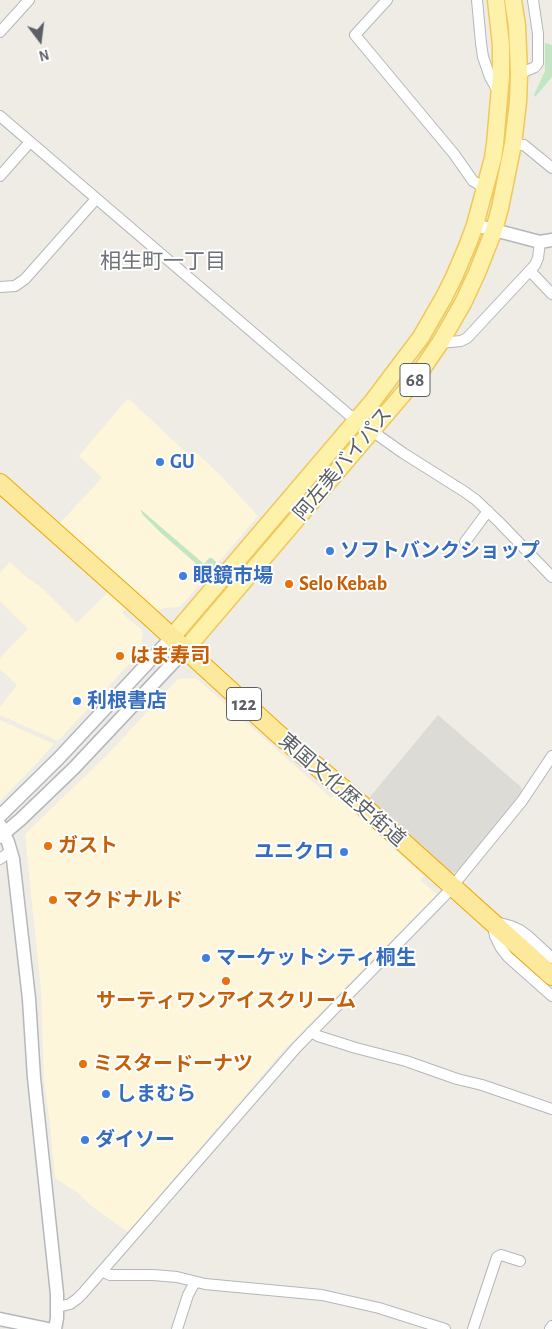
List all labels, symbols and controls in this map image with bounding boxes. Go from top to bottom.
north arrow [15,15,65,65]
text: N [37,46,50,63]
district label: 相生町一丁目 [100,249,226,275]
road number: 68 [400,364,430,396]
street label: 阿左美バイパス [289,403,397,525]
place label: GU [170,450,195,474]
marker: GU [154,456,166,468]
place label: ソフトバンクショップ [340,539,540,563]
marker: ソフトバンクショップ [324,545,336,557]
place label: 眼鏡市場 [193,564,273,588]
marker: 眼鏡市場 [177,570,189,582]
place label: Selo Kebab [299,572,387,596]
marker: Selo Kebab [283,578,295,590]
place label: はま寿司 [130,644,210,668]
marker: はま寿司 [114,650,126,662]
road number: 122 [226,688,262,721]
place label: 利根書店 [87,689,167,713]
marker: 利根書店 [71,695,83,707]
street label: 東国文化歴史街道 [274,728,410,852]
place label: ガスト [58,834,118,858]
marker: ガスト [42,840,54,852]
place label: ユニクロ [254,840,334,864]
marker: ユニクロ [338,846,350,858]
place label: マクドナルド [63,888,183,912]
marker: マクドナルド [47,894,59,906]
place label: マーケットシティ桐生 [216,946,416,970]
marker: マーケットシティ桐生 [200,952,212,964]
marker: サーティワンアイスクリーム [220,975,232,987]
place label: サーティワンアイスクリーム [96,989,356,1013]
place label: ミスタードーナツ [93,1052,253,1076]
marker: ミスタードーナツ [77,1058,89,1070]
place label: しまむら [116,1082,196,1106]
marker: しまむら [100,1088,112,1100]
place label: ダイソー [95,1128,175,1152]
marker: ダイソー [79,1134,91,1146]

